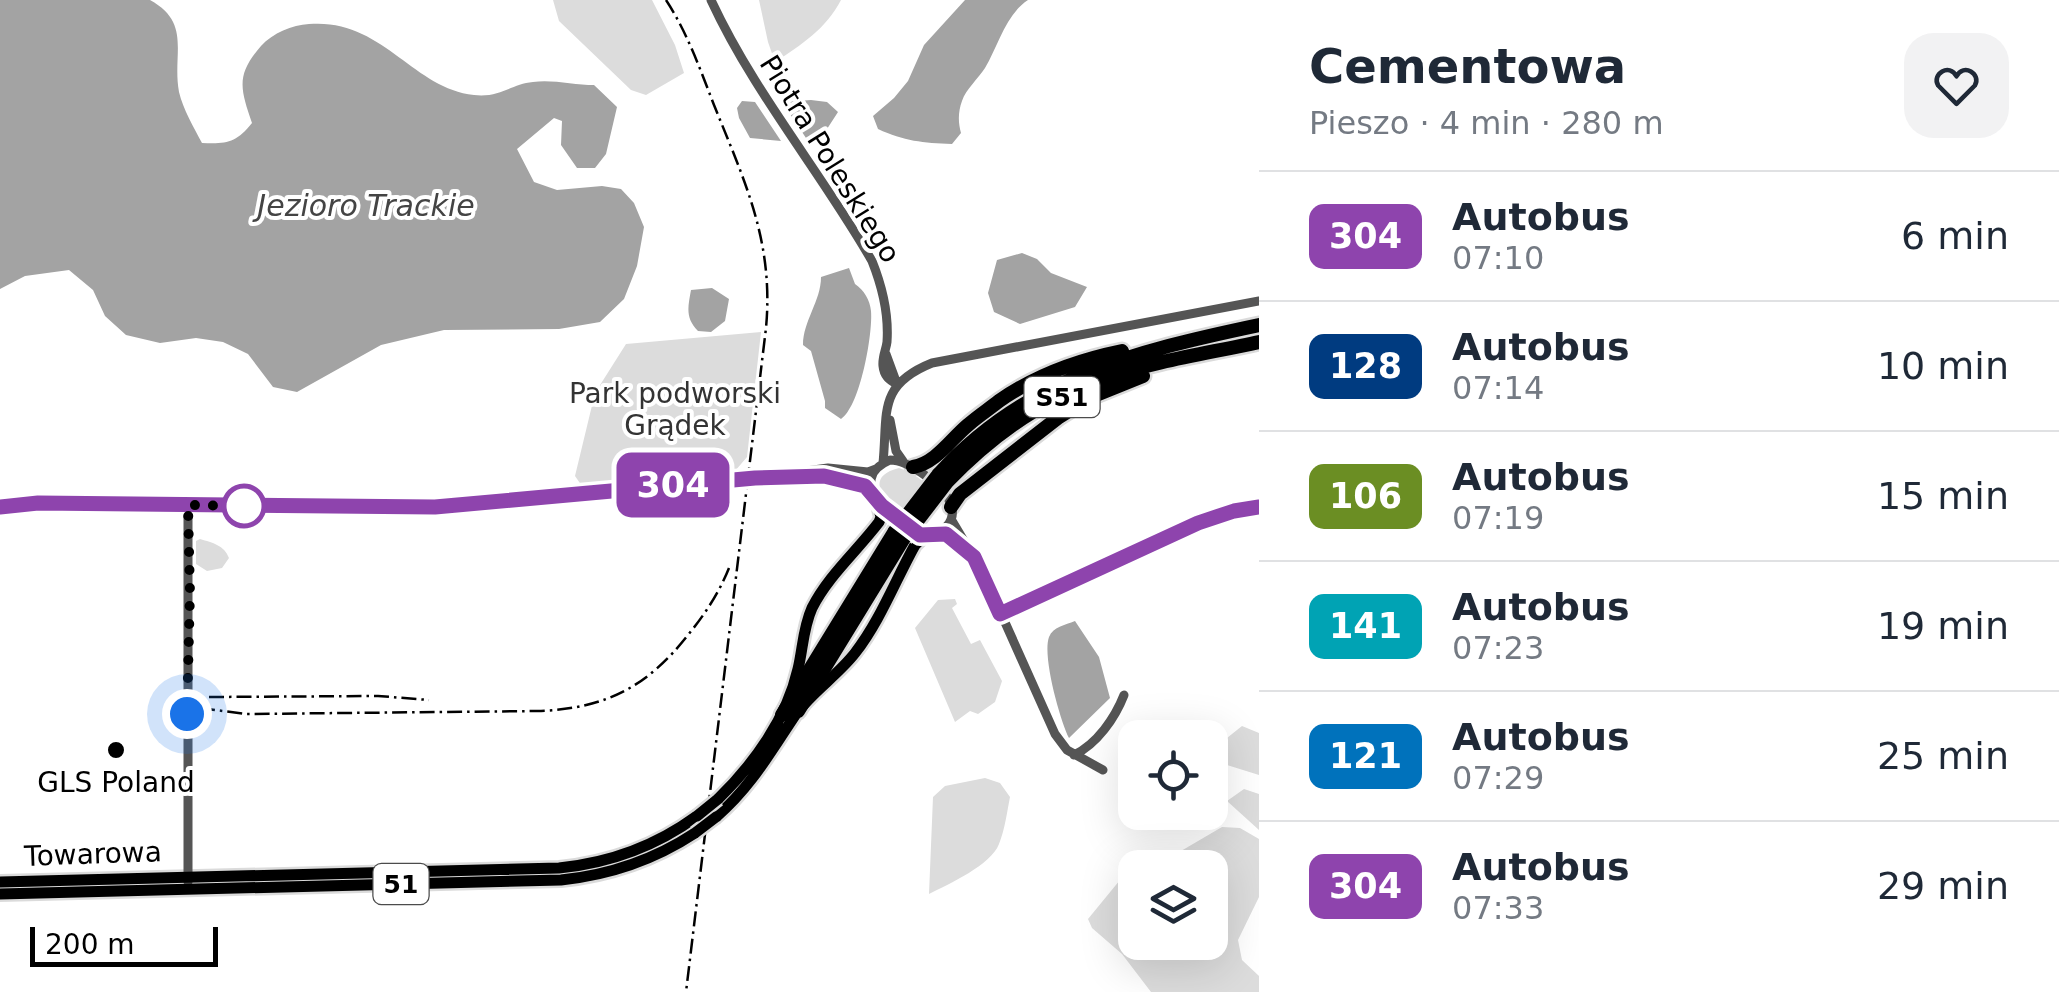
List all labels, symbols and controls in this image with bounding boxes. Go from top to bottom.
button: heart [1904,33,2009,138]
text: Cementowa [1309,38,1626,94]
street label: Piotra Poleskiego [753,49,907,269]
text: Pieszo · 4 min · 280 m [1309,104,1664,142]
water label: Jezioro Trackie [252,188,475,223]
text: Autobus [1452,195,1630,239]
text: 6 min [1901,214,2009,258]
text: 304 [1329,216,1402,256]
text: 07:10 [1452,239,1544,277]
text: Autobus [1452,325,1630,369]
text: 10 min [1877,344,2009,388]
text: 128 [1329,346,1402,386]
text: 07:14 [1452,369,1544,407]
park label: Park podworski Grądek [569,377,781,442]
road number: S51 [1024,377,1100,417]
line badge: 304 [616,452,730,518]
text: Autobus [1452,455,1630,499]
text: 304 [636,465,710,505]
text: 15 min [1877,474,2009,518]
text: 106 [1329,476,1402,516]
unlabelled marker [223,485,265,527]
text: 07:19 [1452,499,1544,537]
text: Autobus [1452,585,1630,629]
text: 19 min [1877,604,2009,648]
text: 141 [1329,606,1402,646]
text: 07:23 [1452,629,1544,667]
your location [162,689,212,739]
text: Autobus [1452,715,1630,759]
map controls [1118,720,1228,960]
button: locate [1118,720,1228,830]
text: 25 min [1877,734,2009,778]
text: 121 [1329,736,1402,776]
marker: GLS Poland [105,739,127,761]
text: 07:29 [1452,759,1544,797]
place label: GLS Poland [37,766,195,799]
street label: Towarowa [23,835,162,873]
text: Autobus [1452,845,1630,889]
button: layers [1118,850,1228,960]
road number: 51 [374,864,428,904]
text: 29 min [1877,864,2009,908]
text: 304 [1329,866,1402,906]
text: 07:33 [1452,889,1544,927]
scale bar [30,922,218,966]
text: 200 m [45,928,135,961]

